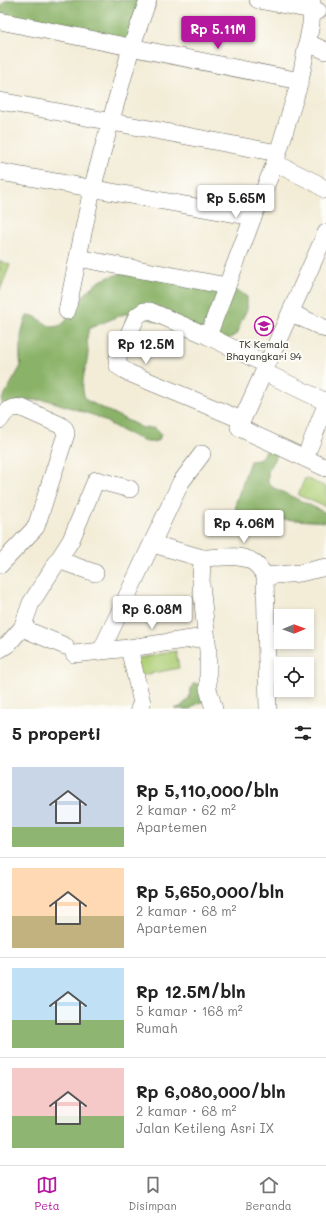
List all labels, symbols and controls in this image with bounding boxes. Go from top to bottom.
pin: Rp 5.11M [177,16,259,50]
text: Rp 5.11M [190,20,246,37]
pin: Rp 5.65M [195,185,277,219]
text: Rp 5.65M [206,189,266,206]
school or university icon: TK Kemala Bhayangkari 94 [253,315,275,337]
pin: Rp 12.5M [105,331,187,365]
text: Rp 12.5M [117,335,175,352]
place label: TK Kemala Bhayangkari 94 [226,337,302,363]
pin: Rp 4.06M [203,510,285,544]
text: Rp 4.06M [214,514,274,531]
pin: Rp 6.08M [111,596,193,630]
text: Rp 6.08M [122,600,182,617]
north arrow [274,609,314,649]
map controls [274,609,314,697]
button: locate [274,657,314,697]
text: 5 properti [12,722,101,744]
icon: filters [292,722,314,744]
text: Rp 5,110,000/bln [136,779,279,801]
icon: home [44,783,92,831]
text: 2 kamar · 62 m² [136,801,236,818]
text: Apartemen [136,818,207,835]
text: Rp 5,650,000/bln [136,880,284,902]
icon: home [44,884,92,932]
text: 2 kamar · 68 m² [136,902,237,919]
text: Apartemen [136,919,207,936]
text: Rp 12.5M/bln [136,980,246,1002]
icon: home [44,984,92,1032]
text: 5 kamar · 168 m² [136,1002,243,1019]
text: Rumah [136,1019,177,1036]
text: Rp 6,080,000/bln [136,1080,286,1102]
icon: home [44,1084,92,1132]
text: 2 kamar · 68 m² [136,1102,237,1119]
text: Jalan Ketileng Asri IX [136,1119,274,1136]
tab: Peta [34,1174,60,1213]
tab: Disimpan [129,1174,177,1213]
tab: Beranda [246,1174,292,1213]

